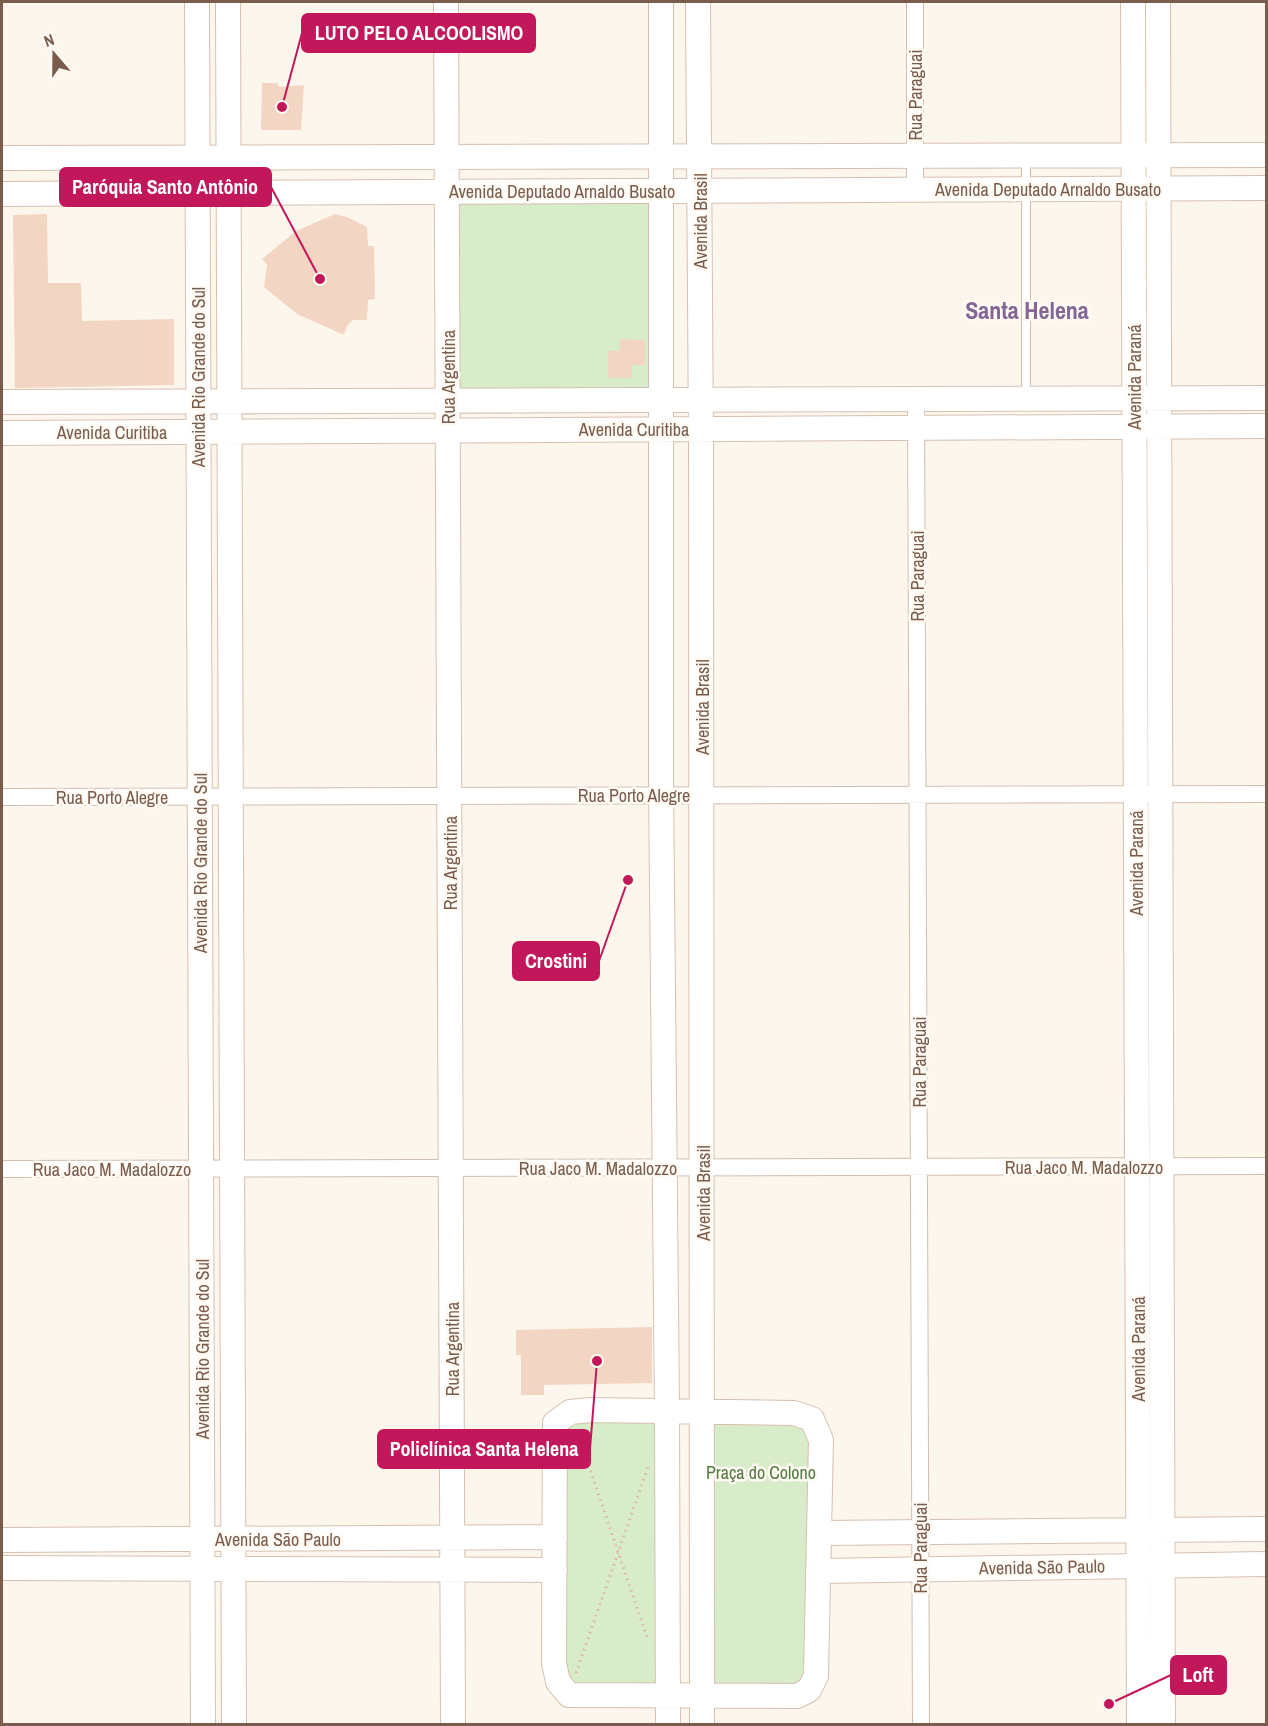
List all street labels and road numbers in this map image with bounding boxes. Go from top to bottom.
street label: Rua Paraguai [903,49,928,141]
street label: Avenida Brasil [688,173,713,270]
street label: Avenida Deputado Arnaldo Busato [934,177,1161,202]
street label: Avenida Deputado Arnaldo Busato [448,179,675,204]
street label: Avenida Rio Grande do Sul [186,287,211,468]
street label: Avenida Paraná [1122,324,1147,431]
street label: Rua Argentina [436,330,461,424]
street label: Avenida Curitiba [578,417,689,442]
street label: Avenida Curitiba [56,420,167,445]
street label: Rua Paraguai [905,530,930,622]
street label: Avenida Brasil [690,659,715,756]
street label: Avenida Rio Grande do Sul [188,773,213,954]
street label: Rua Porto Alegre [578,783,690,808]
street label: Rua Porto Alegre [56,785,168,810]
street label: Avenida Paraná [1124,810,1149,917]
street label: Rua Argentina [438,816,463,910]
street label: Rua Paraguai [907,1016,932,1108]
street label: Avenida Brasil [691,1145,716,1242]
street label: Rua Jaco M. Madalozzo [1005,1155,1163,1180]
street label: Rua Jaco M. Madalozzo [519,1156,677,1181]
street label: Rua Jaco M. Madalozzo [33,1157,191,1182]
street label: Avenida Rio Grande do Sul [190,1259,215,1440]
street label: Avenida Paraná [1126,1296,1151,1403]
street label: Rua Argentina [440,1302,465,1396]
street label: Rua Paraguai [908,1502,933,1594]
street label: Avenida São Paulo [214,1527,341,1552]
street label: Avenida São Paulo [978,1553,1105,1581]

